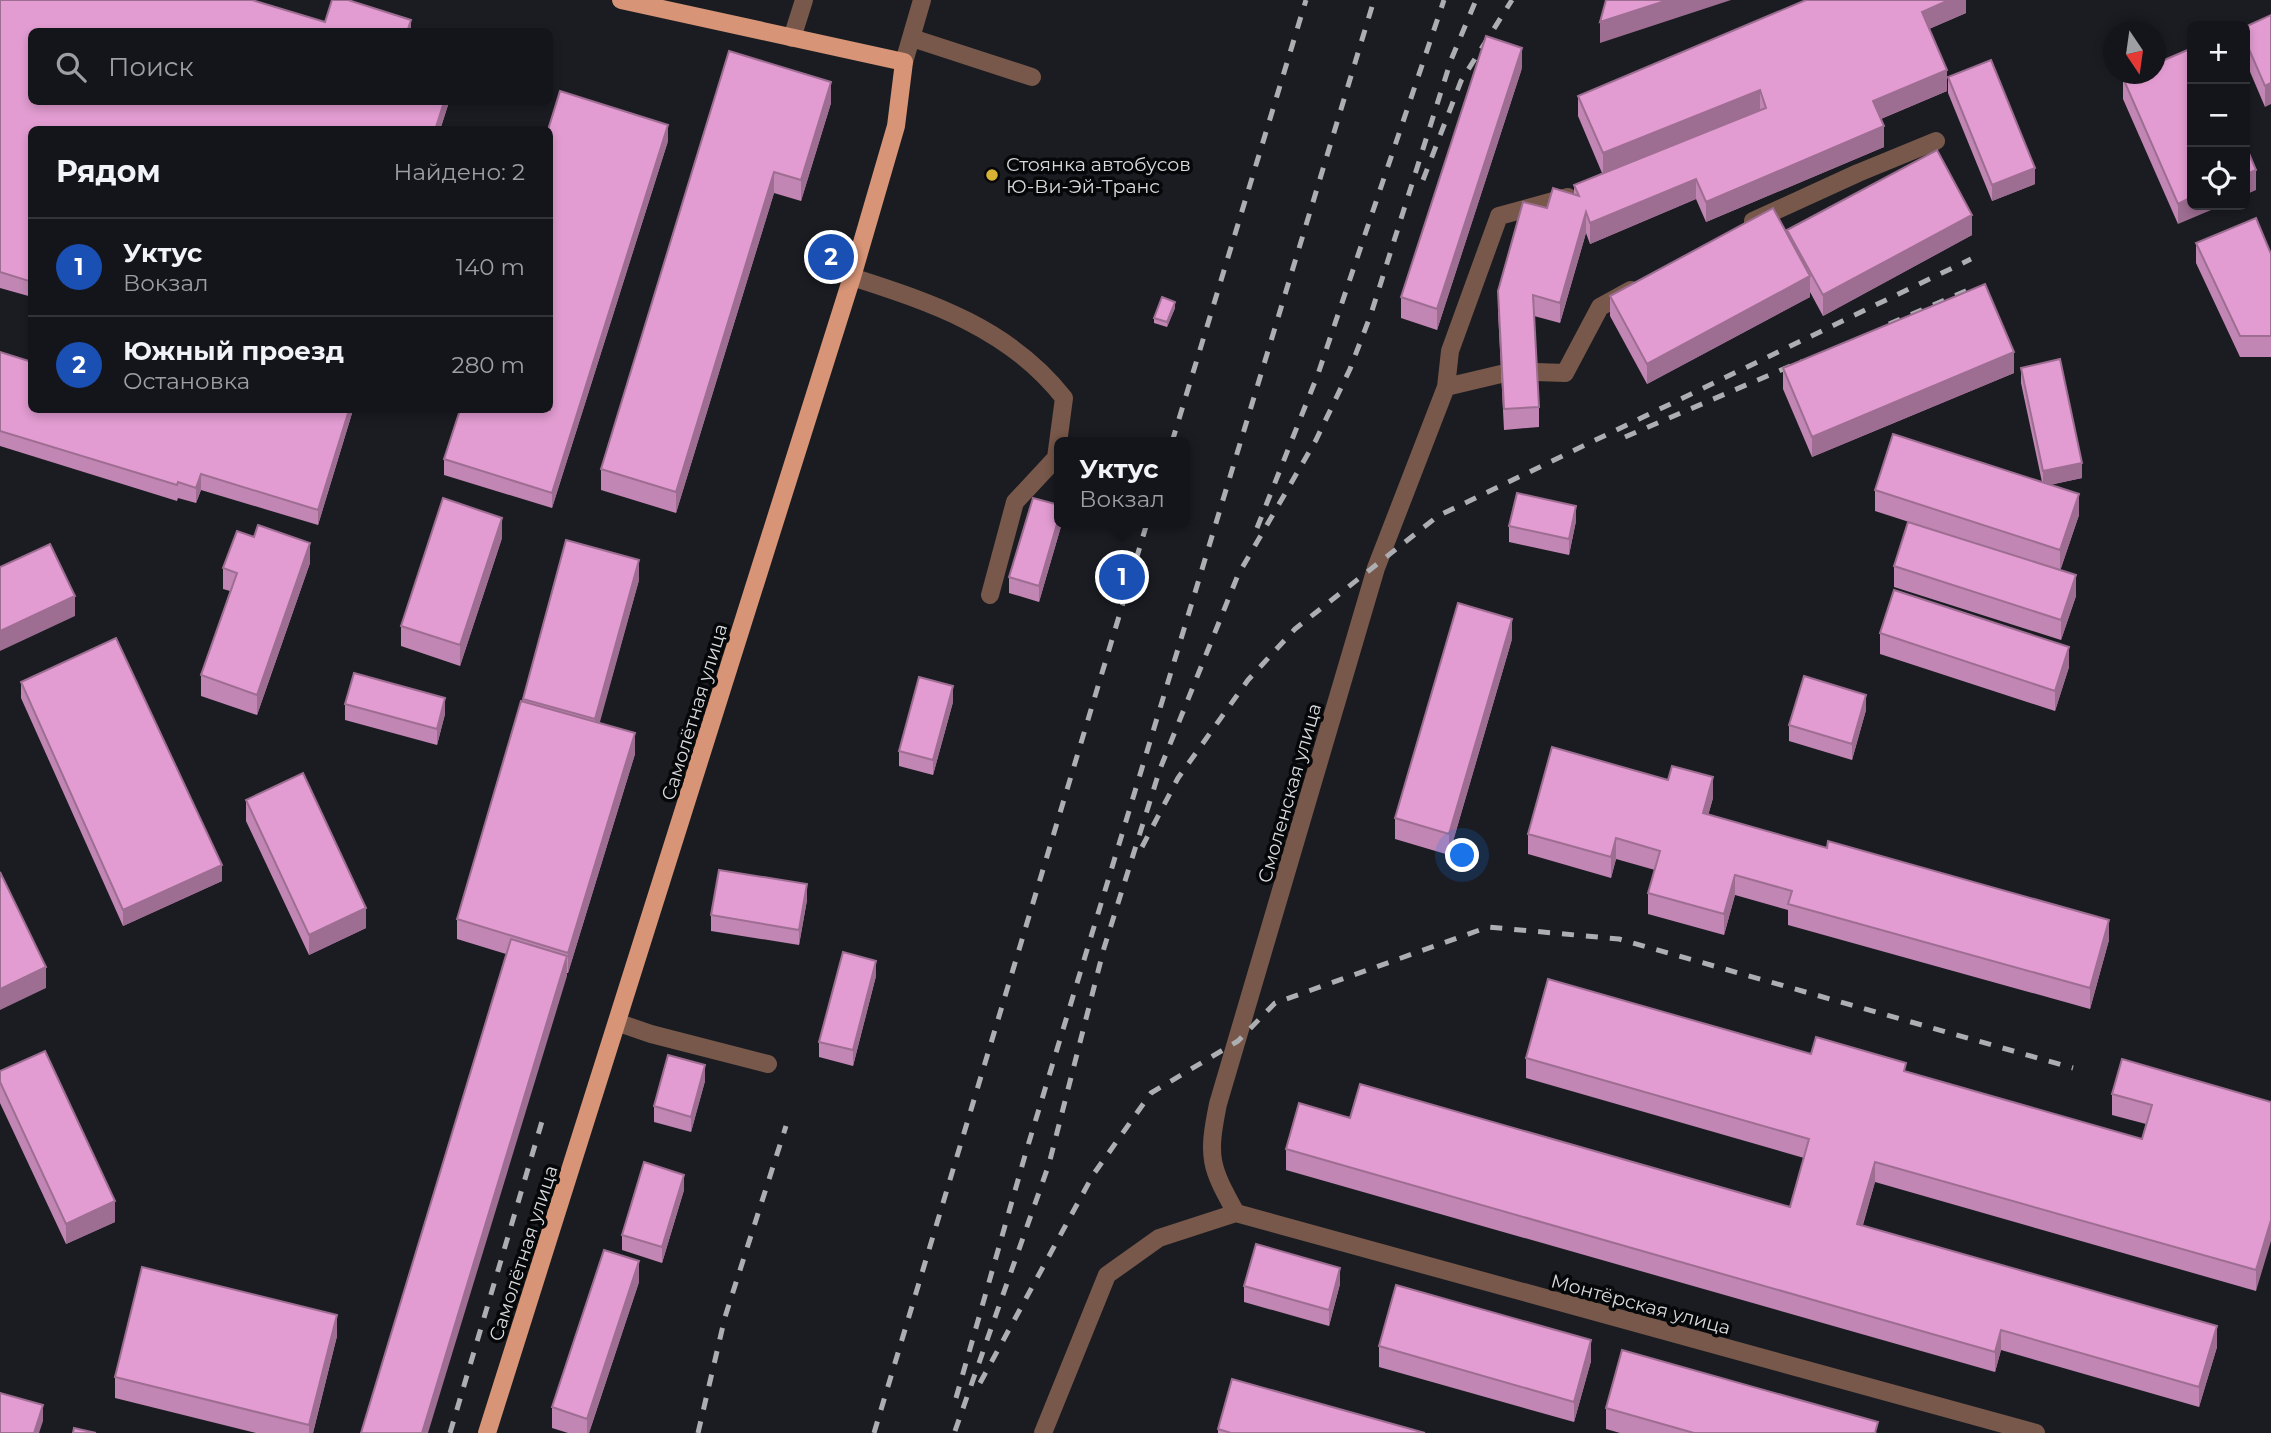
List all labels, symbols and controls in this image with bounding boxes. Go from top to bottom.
north arrow [2103,21,2166,84]
map controls [2187,21,2250,210]
button: + [2187,21,2250,84]
search box [28,28,553,105]
icon: search [52,48,90,86]
text: Поиск [108,51,194,83]
button: − [2187,84,2250,147]
button: locate [2187,147,2250,210]
text: Рядом [56,153,161,190]
place label: Стоянка автобусов Ю-Ви-Эй-Транс [1006,153,1191,198]
text: Найдено: 2 [394,158,525,186]
marker: Стоянка автобусов Ю-Ви-Эй-Транс [984,167,1000,183]
pin: 2 [808,231,854,283]
text: Уктус [123,237,202,269]
text: 1 [74,253,84,281]
text: 140 m [456,253,525,281]
text: Вокзал [123,269,208,297]
text: Южный проезд [123,335,344,367]
text: 2 [72,351,86,379]
text: 280 m [452,351,525,379]
text: Остановка [123,367,250,395]
popup [1054,437,1190,528]
text: Уктус [1079,453,1159,485]
text: Вокзал [1079,485,1165,513]
pin: 1 [1099,551,1145,603]
street label: Самолётная улица [657,621,732,803]
street label: Смоленская улица [1253,701,1326,886]
your location [1445,838,1479,872]
street label: Самолётная улица [484,1162,563,1344]
street label: Монтёрская улица [1549,1269,1733,1340]

